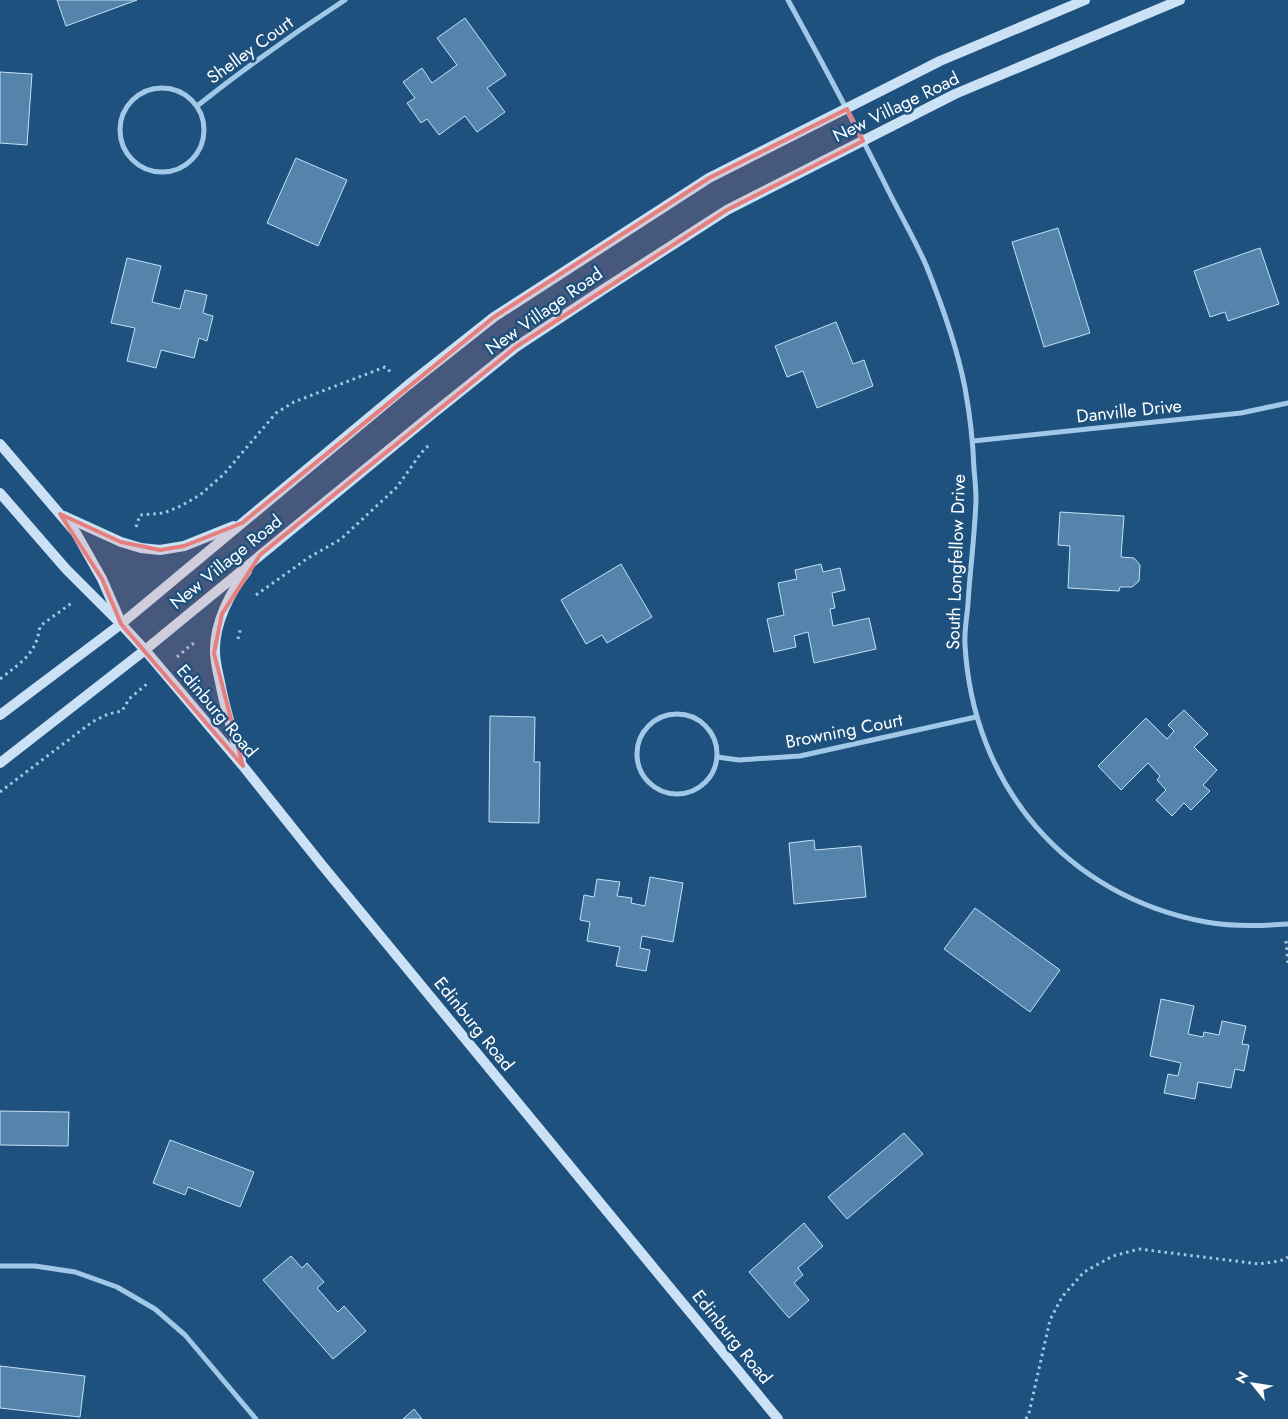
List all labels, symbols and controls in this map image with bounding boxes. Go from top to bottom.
street label: Shelley Court [201,9,299,90]
street label: New Village Road [828,65,964,149]
street label: New Village Road [480,261,608,361]
street label: Danville Drive [1075,393,1183,429]
street label: South Longfellow Drive [940,474,972,650]
street label: New Village Road [164,509,288,615]
street label: Edinburg Road [170,659,264,763]
street label: Browning Court [783,707,906,755]
street label: Edinburg Road [428,971,520,1077]
street label: Edinburg Road [686,1284,778,1390]
north arrow [1228,1359,1278,1409]
text: N [1230,1368,1253,1387]

